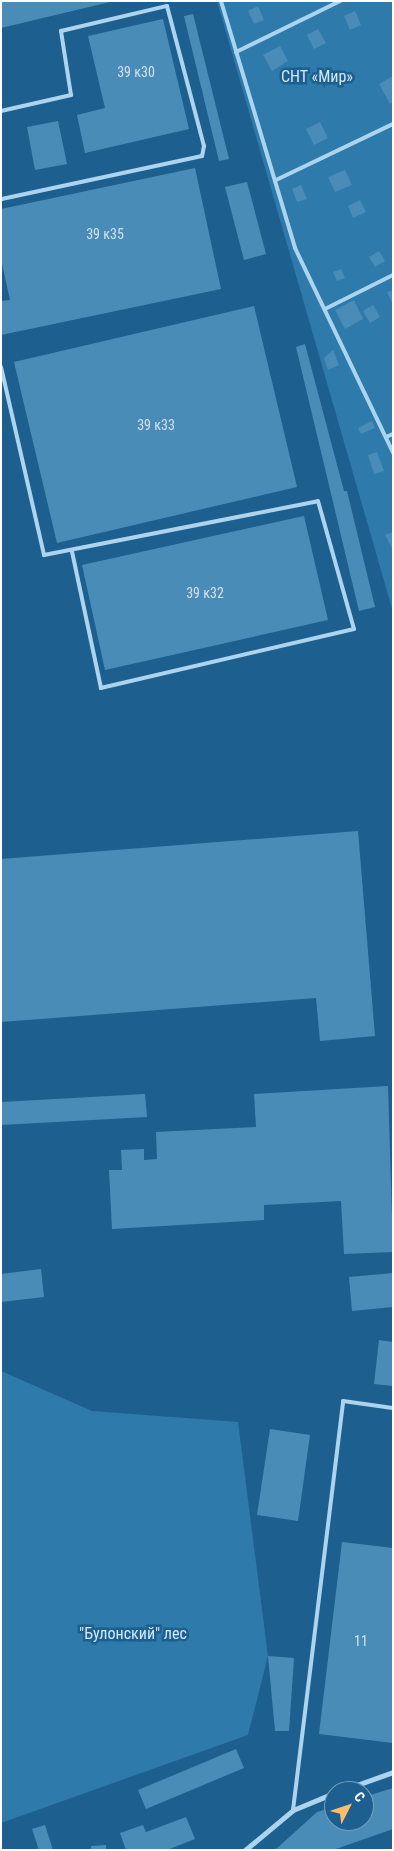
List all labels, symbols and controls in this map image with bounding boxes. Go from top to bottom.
house number: 39 к30 [117,64,155,80]
park label: СНТ «Мир» [281,67,353,87]
house number: 39 к35 [86,226,124,242]
house number: 39 к33 [137,417,175,433]
house number: 39 к32 [186,585,224,601]
park label: "Булонский" лес [79,1624,187,1644]
house number: 11 [354,1633,368,1649]
north arrow [324,1781,374,1831]
text: С [351,1789,368,1805]

